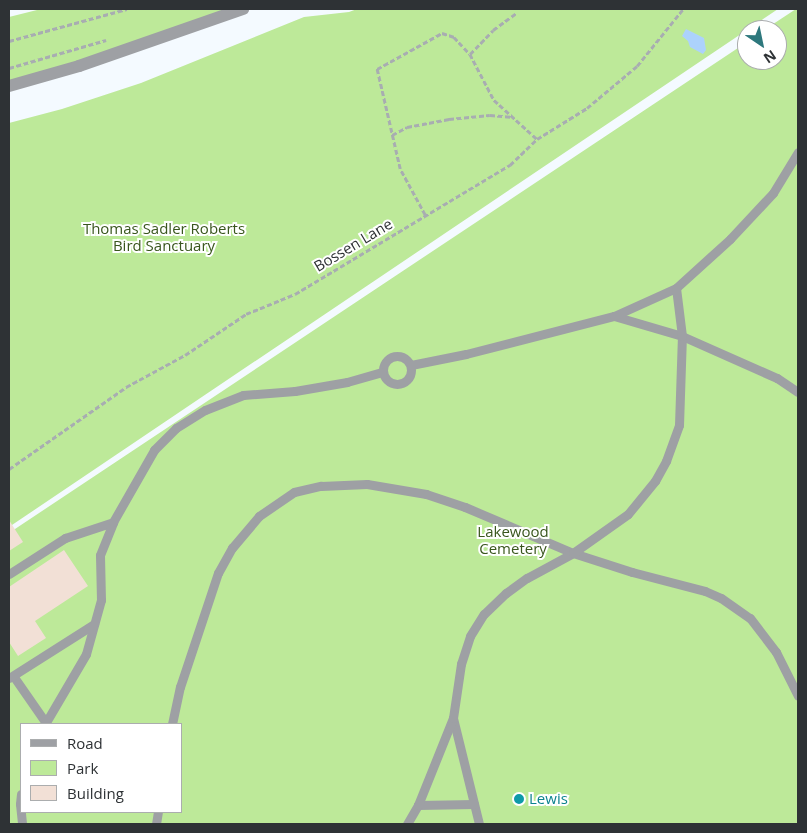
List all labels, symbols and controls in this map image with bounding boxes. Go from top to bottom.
north arrow [737,20,787,70]
text: N [760,46,780,68]
street label: Bossen Lane [311,215,395,275]
park label: Thomas Sadler Roberts Bird Sanctuary [83,219,245,254]
park label: Lakewood Cemetery [477,522,549,557]
legend [20,723,182,813]
text: Road [67,733,103,753]
text: Park [67,758,98,778]
text: Building [67,783,124,803]
place label: Lewis [529,790,568,808]
marker: Lewis [513,793,525,805]

